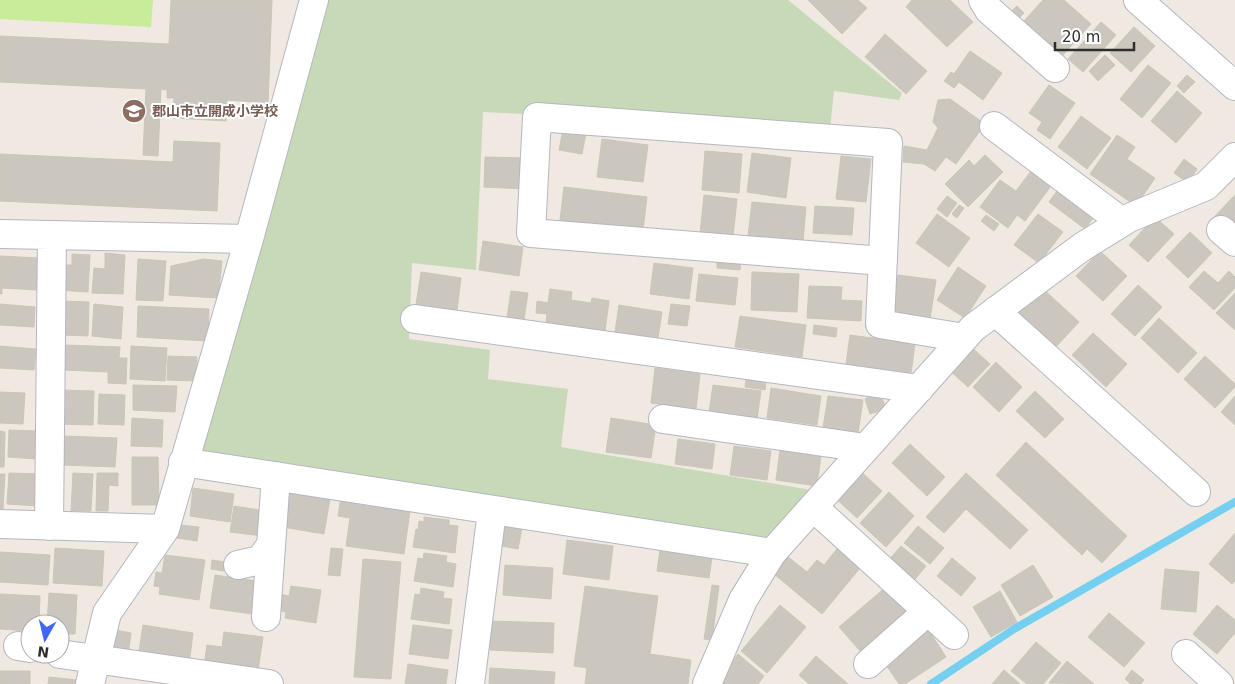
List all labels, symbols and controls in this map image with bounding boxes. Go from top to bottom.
scale bar [1055,20,1134,52]
text: 20 m [1062,28,1100,46]
school or university icon: 郡山市立開成小学校 [121,98,147,124]
place label: 郡山市立開成小学校 [152,103,278,119]
north arrow [20,614,70,664]
text: N [36,643,50,661]

